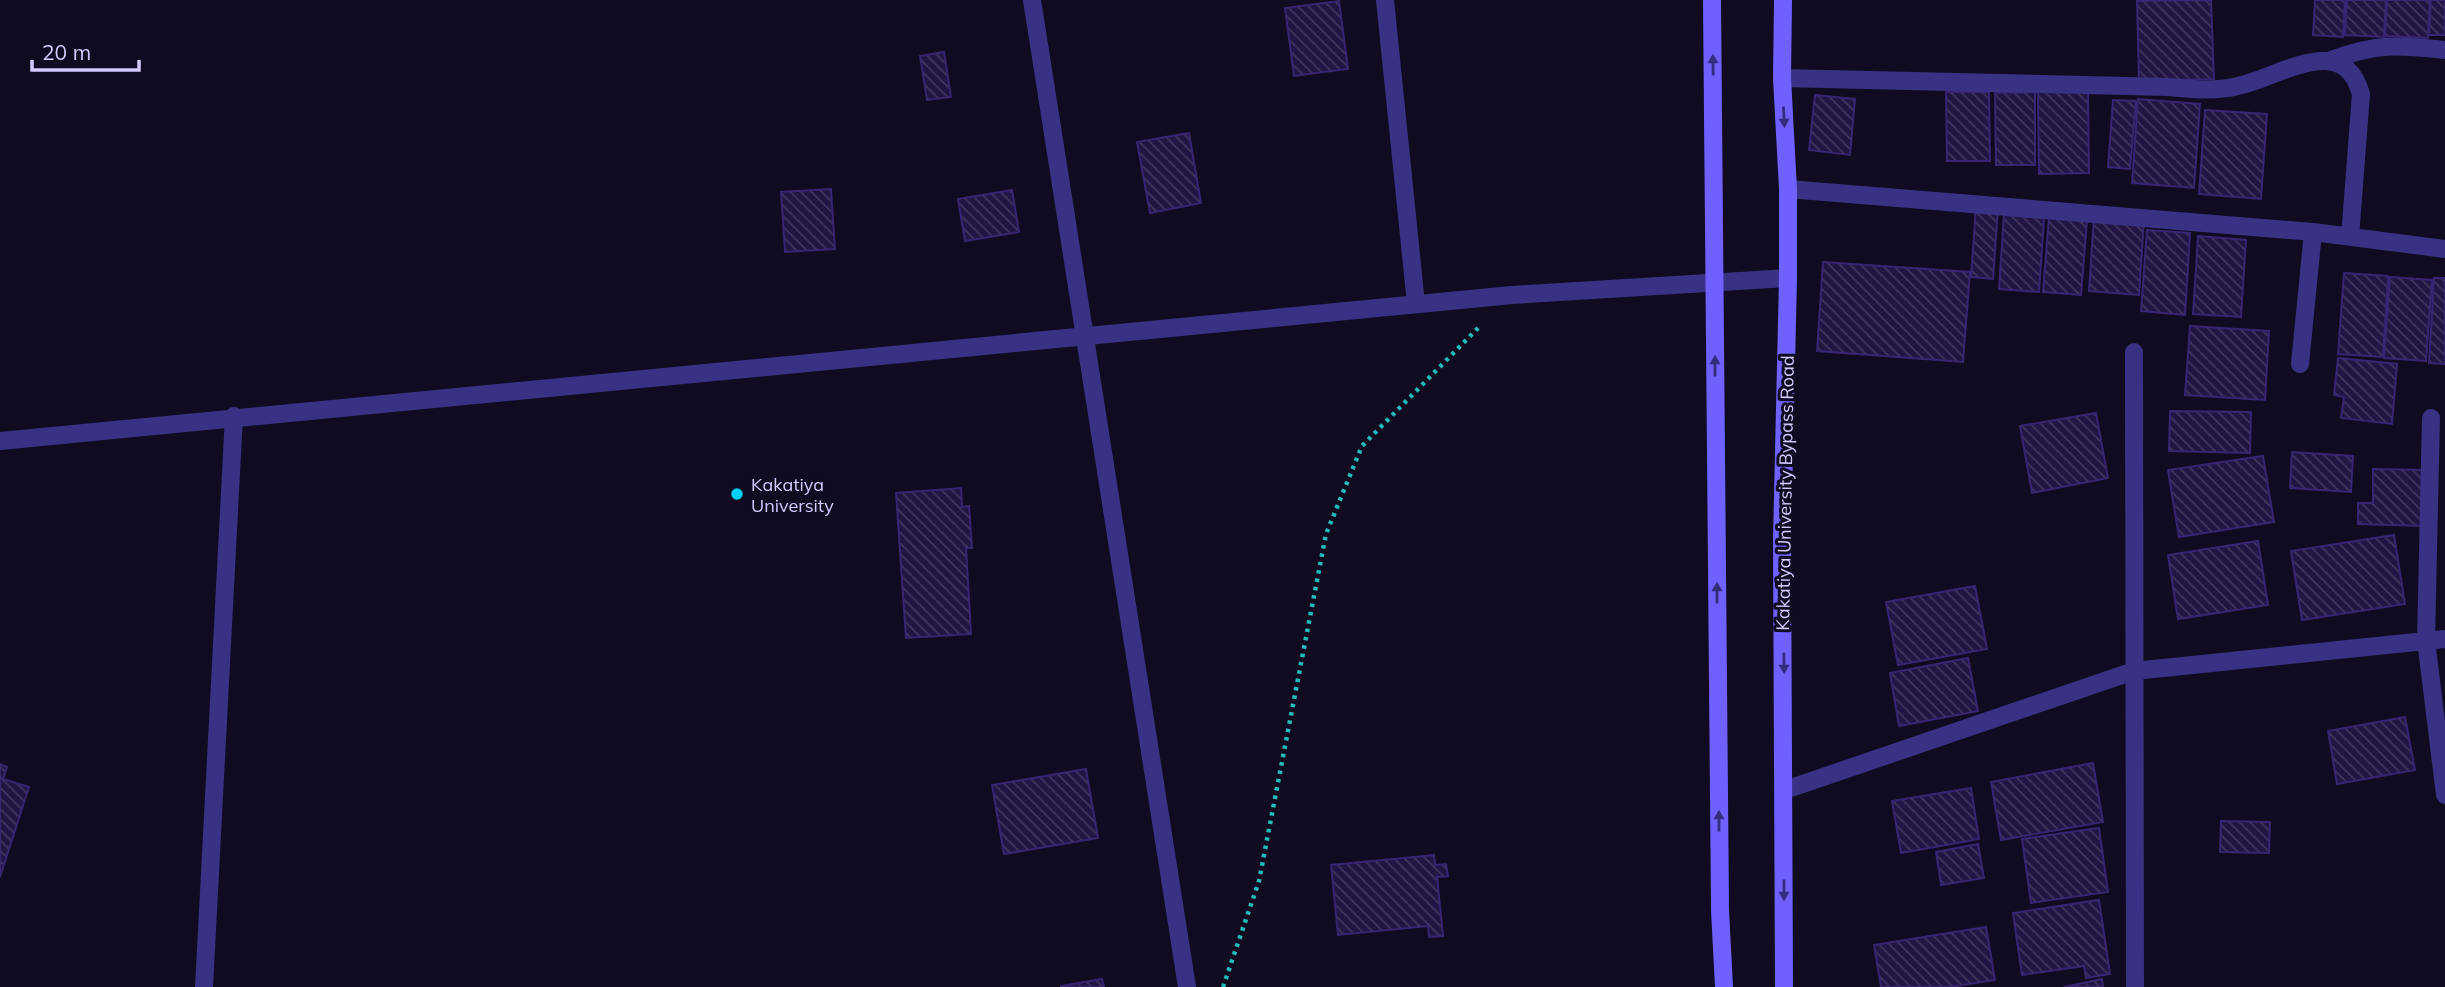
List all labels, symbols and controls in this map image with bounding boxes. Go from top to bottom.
scale bar [32,28,138,72]
text: 20 m [42,39,91,65]
one-way arrow [1707,54,1719,76]
one-way arrow [1779,106,1790,128]
one-way arrow [1710,355,1721,377]
street label: Kakatiya University Bypass Road [1771,355,1799,631]
place label: Kakatiya University [751,473,834,517]
marker: Kakatiya University [729,486,745,502]
one-way arrow [1712,582,1723,604]
one-way arrow [1778,652,1790,674]
one-way arrow [1713,810,1725,832]
one-way arrow [1778,880,1790,902]

